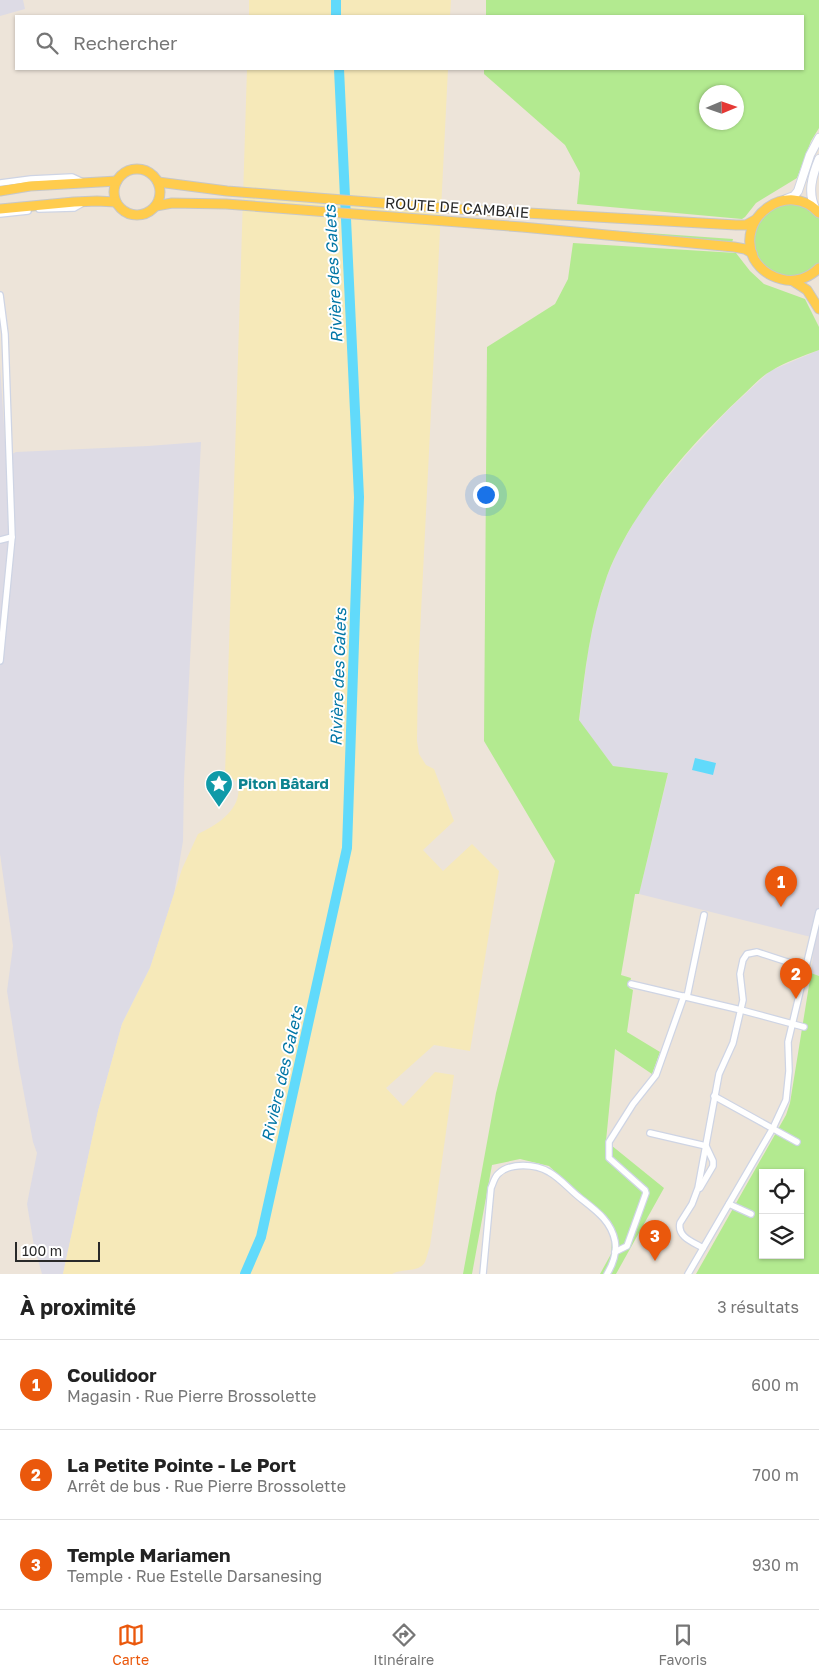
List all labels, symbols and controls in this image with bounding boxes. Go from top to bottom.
search box [15,15,804,70]
icon: search [33,29,61,57]
text: Rechercher [73,31,178,54]
north arrow [699,85,744,130]
street label: ROUTE DE CAMBAIE [384,193,530,221]
water label: Rivière des Galets [319,203,347,343]
your location [473,482,499,508]
water label: Rivière des Galets [326,606,350,746]
place icon: Piton Bâtard [204,769,234,808]
place label: Piton Bâtard [238,774,329,792]
pin: 1 [765,866,797,907]
pin: 2 [780,958,812,999]
water label: Rivière des Galets [257,1003,308,1144]
map controls [759,1169,804,1259]
button: locate [759,1169,804,1214]
button: layers [759,1214,804,1259]
pin: 3 [639,1220,671,1261]
scale bar [15,1239,100,1262]
text: 100 m [22,1242,62,1259]
text: À proximité [20,1294,136,1320]
text: 3 résultats [717,1297,799,1317]
text: Coulidoor [67,1363,157,1386]
text: 1 [32,1375,40,1395]
text: 600 m [751,1375,799,1395]
text: Magasin · Rue Pierre Brossolette [67,1386,316,1406]
text: La Petite Pointe - Le Port [67,1453,296,1476]
text: 2 [31,1465,41,1485]
text: 700 m [753,1465,799,1485]
text: Arrêt de bus · Rue Pierre Brossolette [67,1476,346,1496]
text: Temple Mariamen [67,1543,230,1566]
text: 3 [31,1555,41,1575]
text: 930 m [752,1555,799,1575]
text: Temple · Rue Estelle Darsanesing [67,1566,322,1586]
tab: Carte [112,1621,149,1668]
tab: Itinéraire [373,1621,434,1668]
tab: Favoris [659,1621,707,1668]

